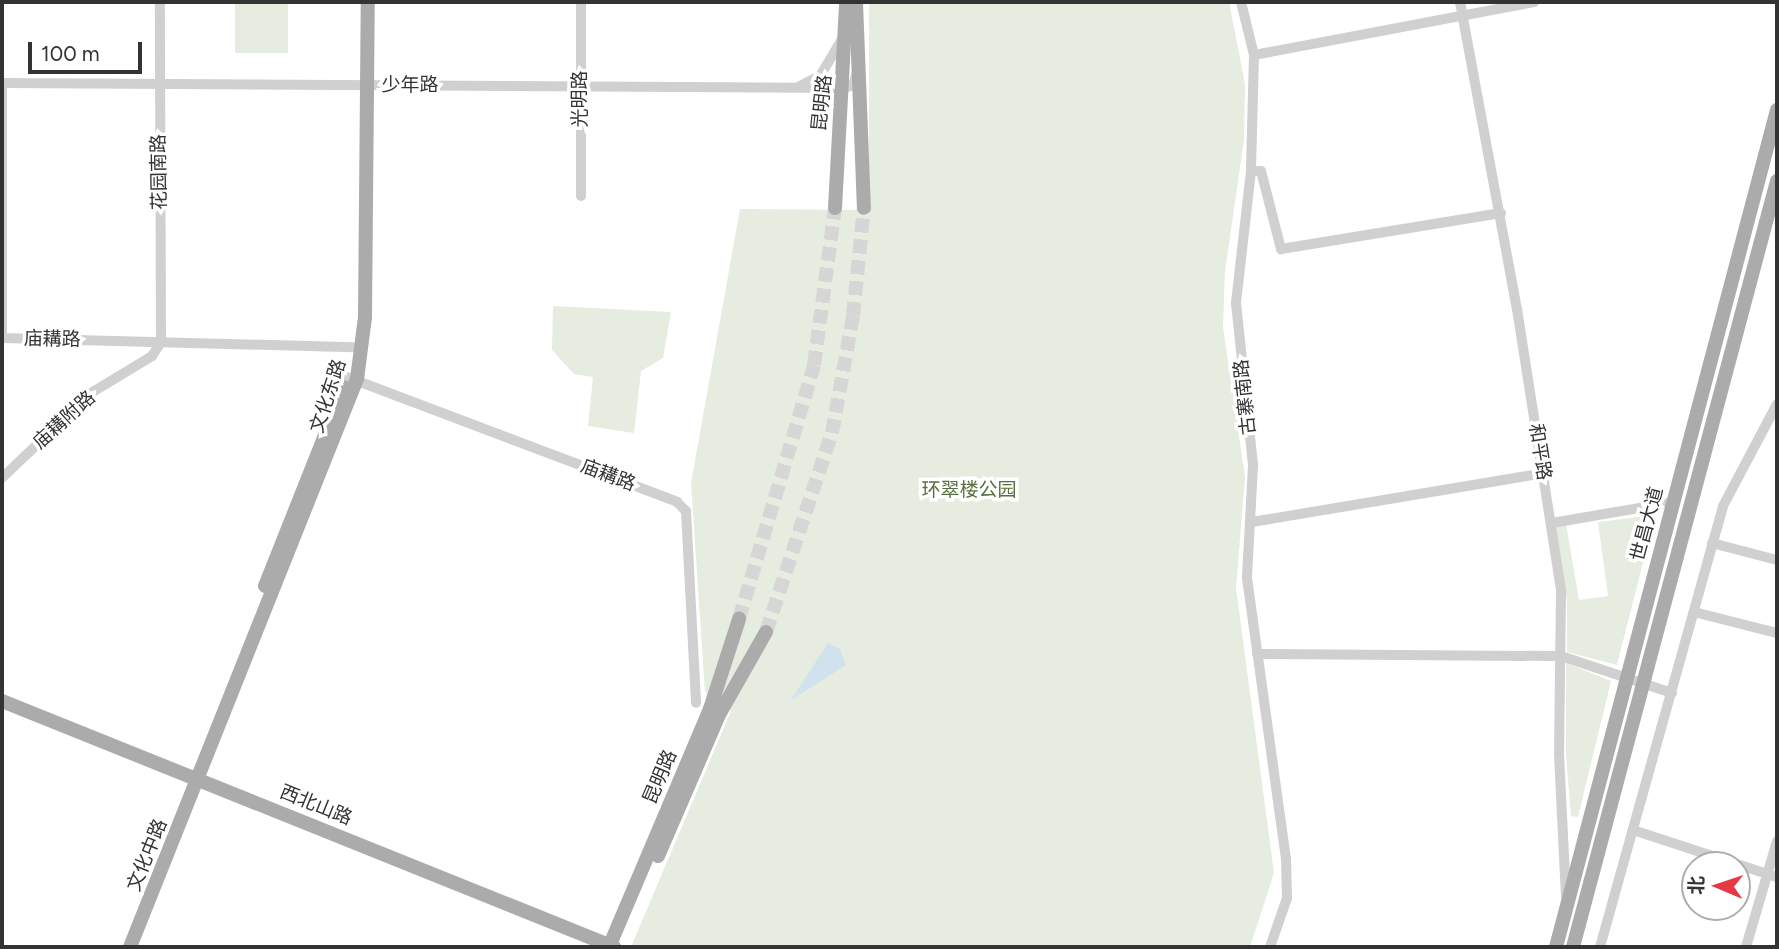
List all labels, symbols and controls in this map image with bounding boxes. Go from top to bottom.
scale bar [32,28,145,72]
text: 100 m [41,41,100,66]
street label: 光明路 [569,71,591,127]
street label: 昆明路 [808,73,836,133]
street label: 少年路 [382,74,438,96]
street label: 花园南路 [147,134,171,210]
street label: 庙耩路 [23,327,81,351]
street label: 文化东路 [305,356,351,436]
street label: 古寨南路 [1230,358,1260,436]
street label: 庙耩附路 [28,386,100,454]
street label: 和平路 [1524,422,1556,482]
street label: 庙耩路 [577,454,639,496]
park label: 环翠楼公园 [922,479,1016,501]
street label: 世昌大道 [1626,484,1668,564]
street label: 昆明路 [638,746,682,808]
street label: 西北山路 [276,780,356,830]
street label: 文化中路 [122,815,172,895]
north arrow [1681,851,1751,921]
text: 北 [1685,875,1708,895]

